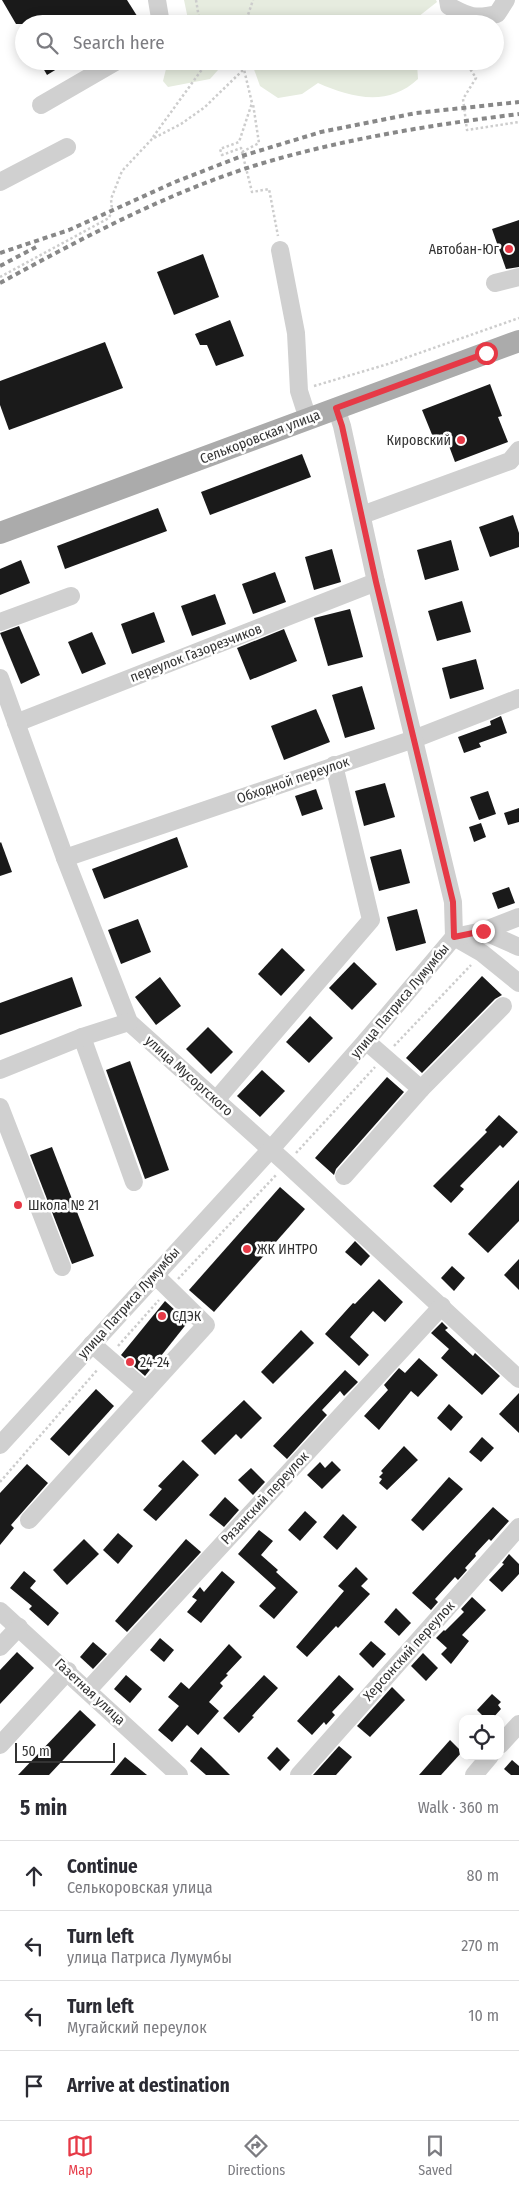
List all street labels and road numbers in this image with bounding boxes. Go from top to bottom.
street label: Селькоровская улица [197,406,323,468]
street label: переулок Газорезчиков [128,620,264,686]
street label: Обходной переулок [235,753,352,807]
street label: улица Патриса Лумумбы [347,940,453,1062]
street label: улица Мусоргского [142,1032,236,1120]
street label: улица Патриса Лумумбы [74,1244,184,1362]
street label: Рязанский переулок [218,1448,313,1548]
street label: Херсонский переулок [360,1597,459,1704]
street label: Газетная улица [51,1655,129,1729]

